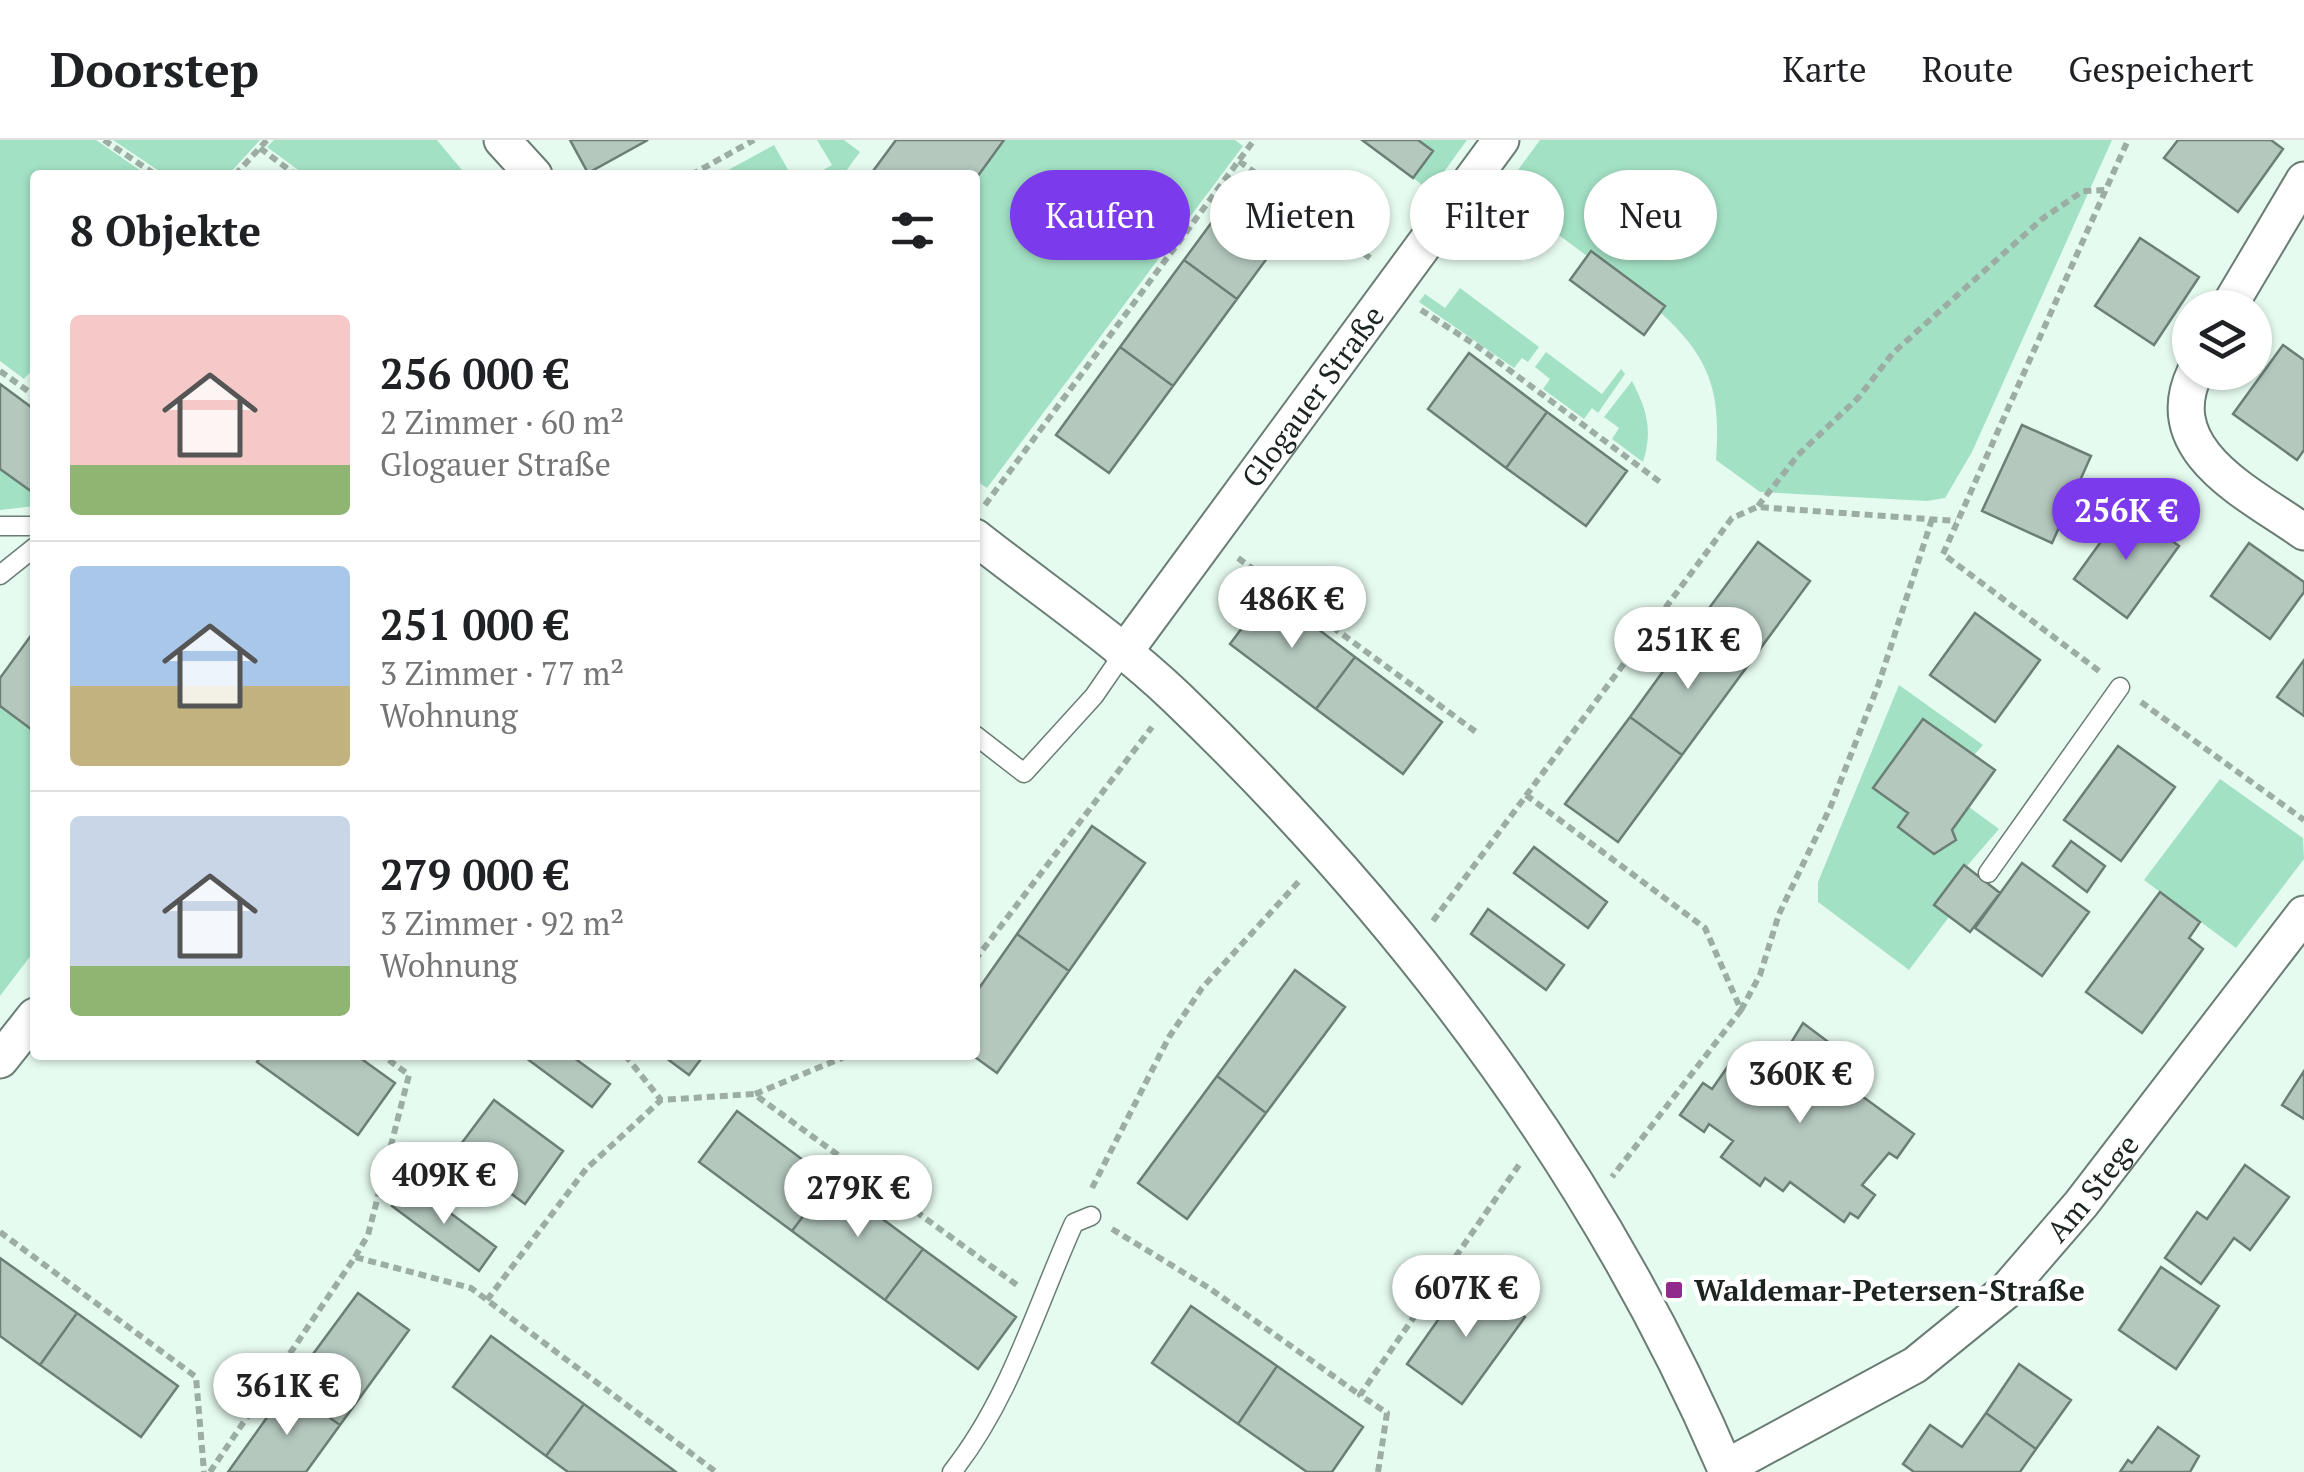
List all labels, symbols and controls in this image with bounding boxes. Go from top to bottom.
text: Doorstep [50,37,259,101]
text: Karte [1782,46,1867,92]
text: Route [1922,46,2013,92]
text: Gespeichert [2068,46,2254,92]
chip: Kaufen [1010,170,1190,260]
chip: Mieten [1210,170,1390,260]
chip: Filter [1410,170,1564,260]
chip: Neu [1584,170,1717,260]
text: 8 Objekte [70,202,261,258]
icon: filters [885,203,940,258]
map controls [2172,290,2272,390]
button: layers [2172,290,2272,390]
street label: Glogauer Straße [1232,297,1393,495]
text: 256 000 € [380,345,569,401]
icon: home [150,355,270,475]
text: 2 Zimmer · 60 m² [380,401,624,443]
text: Glogauer Straße [380,443,611,485]
pin: 256K € [2045,478,2207,563]
text: 256K € [2074,489,2178,531]
pin: 486K € [1211,566,1373,651]
text: 486K € [1240,577,1344,619]
text: 251 000 € [380,596,569,652]
icon: home [150,606,270,726]
pin: 251K € [1607,607,1769,692]
text: 251K € [1636,618,1740,660]
text: 3 Zimmer · 77 m² [380,652,624,694]
text: Wohnung [380,694,518,736]
text: 279 000 € [380,846,569,902]
icon: home [150,856,270,976]
text: 3 Zimmer · 92 m² [380,902,624,944]
text: Wohnung [380,944,518,986]
pin: 360K € [1719,1041,1881,1126]
text: 360K € [1748,1052,1852,1094]
street label: Am Stege [2037,1126,2148,1250]
pin: 409K € [363,1142,525,1227]
text: 409K € [392,1153,496,1195]
pin: 279K € [777,1155,939,1240]
text: 279K € [806,1166,910,1208]
pin: 607K € [1385,1255,1547,1340]
text: 607K € [1414,1266,1518,1308]
place label: Waldemar-Petersen-Straße [1694,1270,2085,1310]
marker: Waldemar-Petersen-Straße [1663,1279,1685,1301]
pin: 361K € [206,1353,368,1438]
text: 361K € [235,1364,339,1406]

